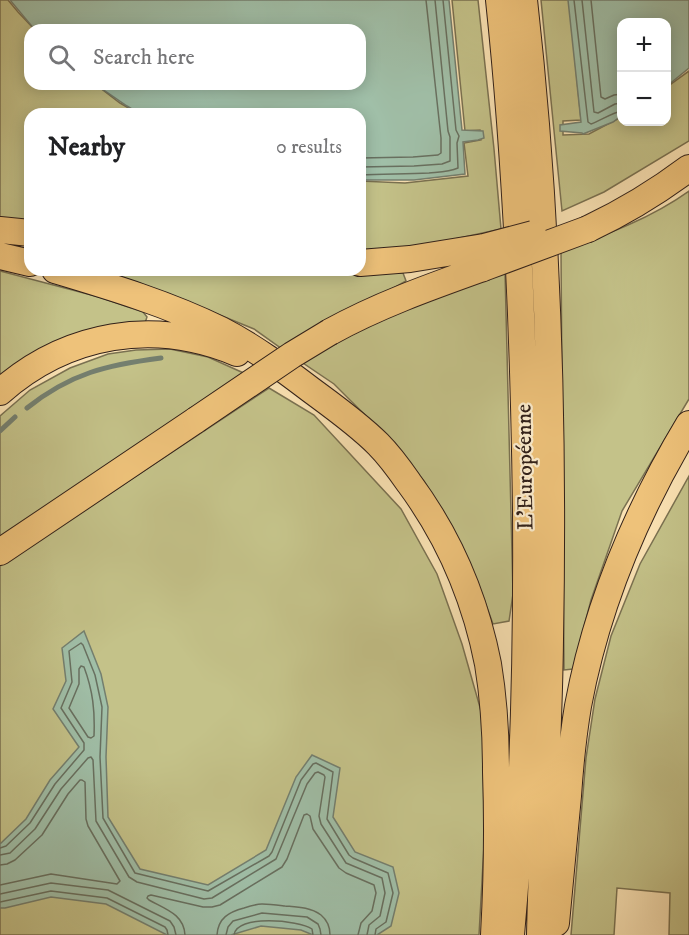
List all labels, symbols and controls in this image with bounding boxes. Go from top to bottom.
map controls [617,18,671,126]
button: + [617,18,671,72]
search box [24,24,366,90]
icon: search [45,41,78,74]
text: Search here [93,44,195,71]
button: − [617,72,671,126]
text: Nearby [48,131,125,164]
text: 0 results [276,135,342,160]
street label: L'Européenne [510,404,540,530]

